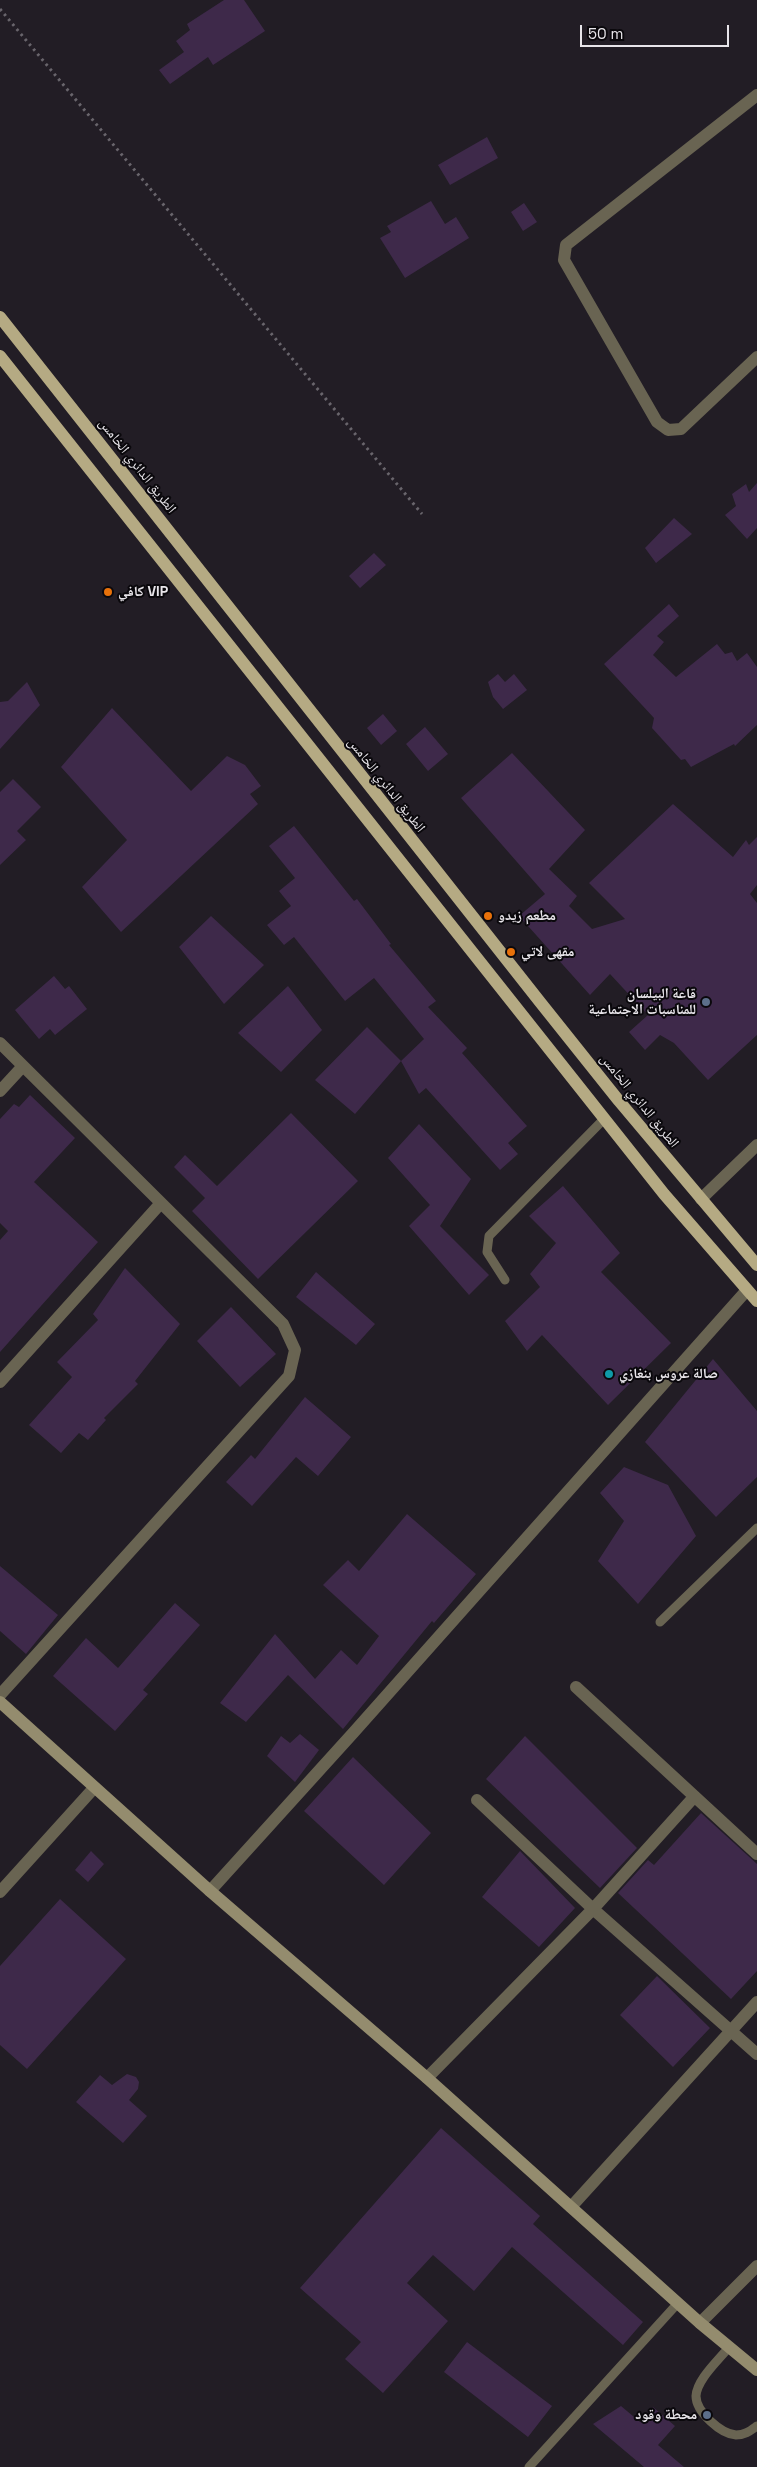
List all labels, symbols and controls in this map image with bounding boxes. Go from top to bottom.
scale bar [582,15,731,47]
text: 50 m [588,24,623,43]
street label: الطريق الدائري الخامس [95,415,179,517]
place label: كافي VIP [118,584,168,600]
marker: كافي VIP [102,586,114,598]
street label: الطريق الدائري الخامس [344,734,428,836]
place label: مطعم زيدو [498,908,556,924]
marker: مطعم زيدو [482,910,494,922]
place label: مقهى لاتي [521,944,574,960]
marker: مقهى لاتي [505,946,517,958]
place label: قاعة البيلسان للمناسبات الاجتماعية [589,986,696,1019]
marker: قاعة البيلسان للمناسبات الاجتماعية [700,996,712,1008]
street label: الطريق الدائري الخامس [596,1051,682,1151]
place label: صالة عروس بنغازي [619,1366,718,1382]
marker: صالة عروس بنغازي [603,1368,615,1380]
place label: محطة وقود [635,2407,697,2423]
marker: محطة وقود [701,2409,713,2421]

